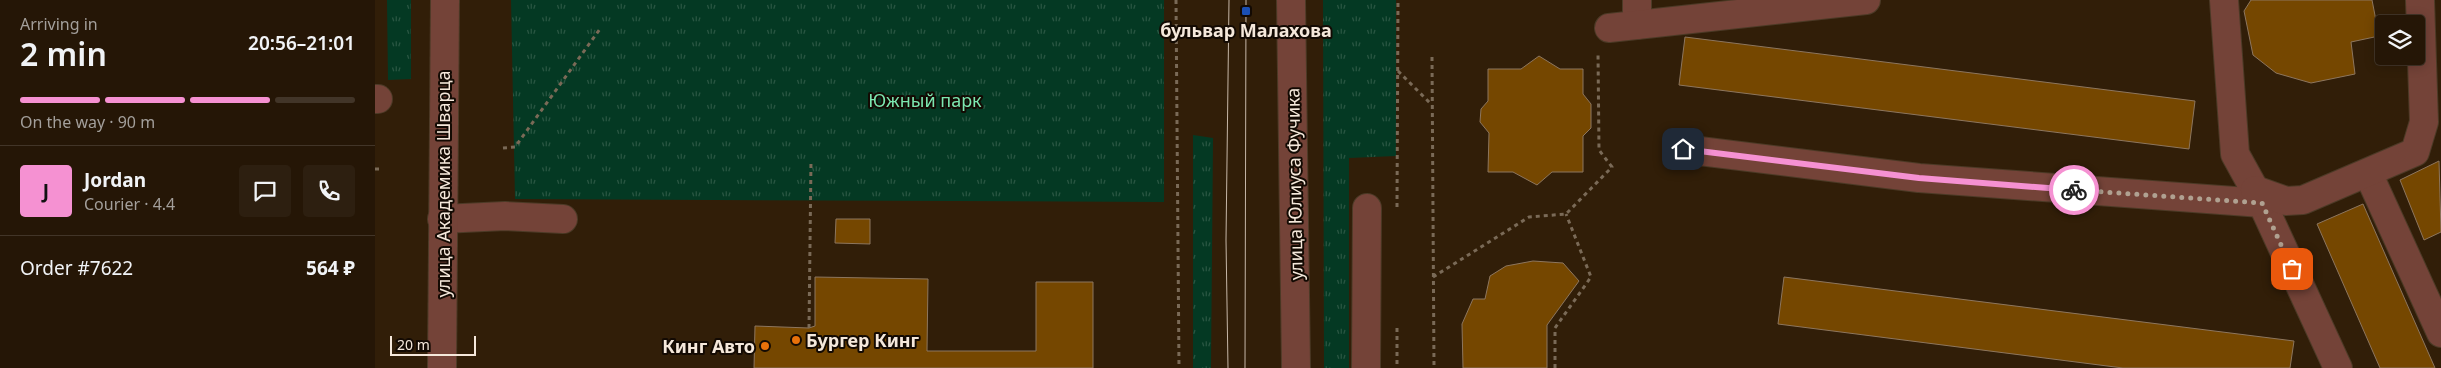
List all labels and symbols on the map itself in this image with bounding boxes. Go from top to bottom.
marker: бульвар Малахова [1240,5,1252,17]
place label: бульвар Малахова [1160,18,1332,42]
street label: улица Академика Шварца [431,71,455,297]
park label: Южный парк [868,88,982,112]
street label: улица Юлиуса Фучика [1280,88,1308,280]
pin [1662,128,1704,170]
courier [2049,165,2099,215]
pin [2271,248,2313,290]
place label: Бургер Кинг [806,328,920,352]
scale bar [390,333,476,356]
place label: Кинг Авто [662,334,755,358]
marker: Бургер Кинг [790,334,802,346]
marker: Кинг Авто [759,340,771,352]

